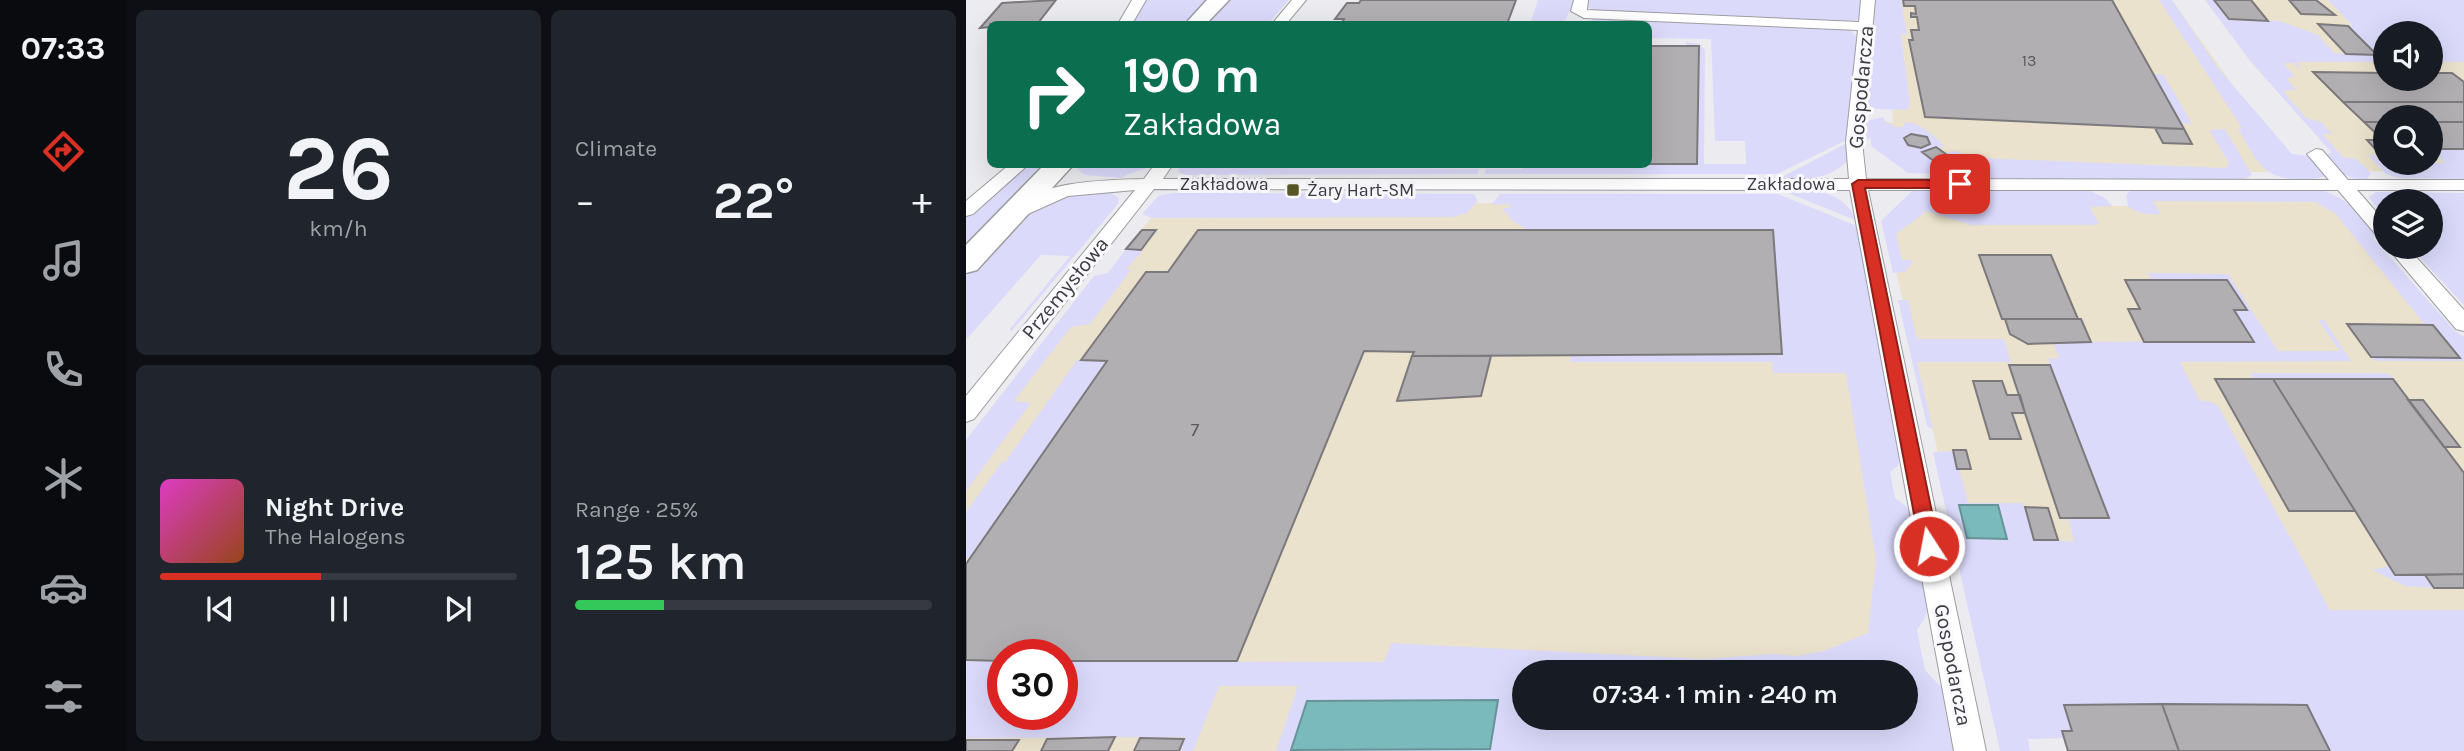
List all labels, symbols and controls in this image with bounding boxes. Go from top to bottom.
map controls [2373,21,2443,259]
button: sound [2373,21,2443,91]
street label: Gospodarcza [1844,24,1878,150]
text: 07:33 [21,30,105,67]
text: 190 m [1123,47,1260,104]
icon: right [1008,49,1099,140]
house number: 13 [2022,51,2036,70]
button: search [2373,105,2443,175]
text: Zakładowa [1123,106,1281,143]
text: 26 [283,116,394,222]
icon: directions [39,127,88,176]
text: Climate [575,135,657,162]
pin [1930,154,1990,214]
icon: arrive [1941,165,1979,203]
text: 22° [713,170,794,231]
street label: Zakładowa [1179,173,1269,195]
street label: Zakładowa [1746,173,1836,195]
text: − [575,179,595,224]
text: + [912,179,932,224]
place label: Żary Hart-SM [1307,179,1414,201]
marker: Żary Hart-SM [1285,182,1301,198]
button: layers [2373,189,2443,259]
text: km/h [309,215,368,242]
street label: Przemysłowa [1016,232,1114,344]
icon: music [39,236,88,285]
icon: phone [39,345,88,394]
house number: 7 [1191,419,1200,441]
icon: climate [39,454,88,503]
text: Night Drive [265,492,404,523]
text: Range · 25% [575,496,698,523]
position arrow [1892,509,1966,583]
text: The Halogens [265,523,405,550]
text: 125 km [575,531,747,592]
icon: car [39,563,88,612]
icon: previous [201,590,239,628]
icon: pause [320,590,358,628]
icon: next [439,590,477,628]
street label: Gospodarcza [1929,602,1977,728]
speed limit sign: 30 [987,639,1078,730]
icon: filters [39,672,88,721]
text: 07:34 · 1 min · 240 m [1592,679,1838,710]

